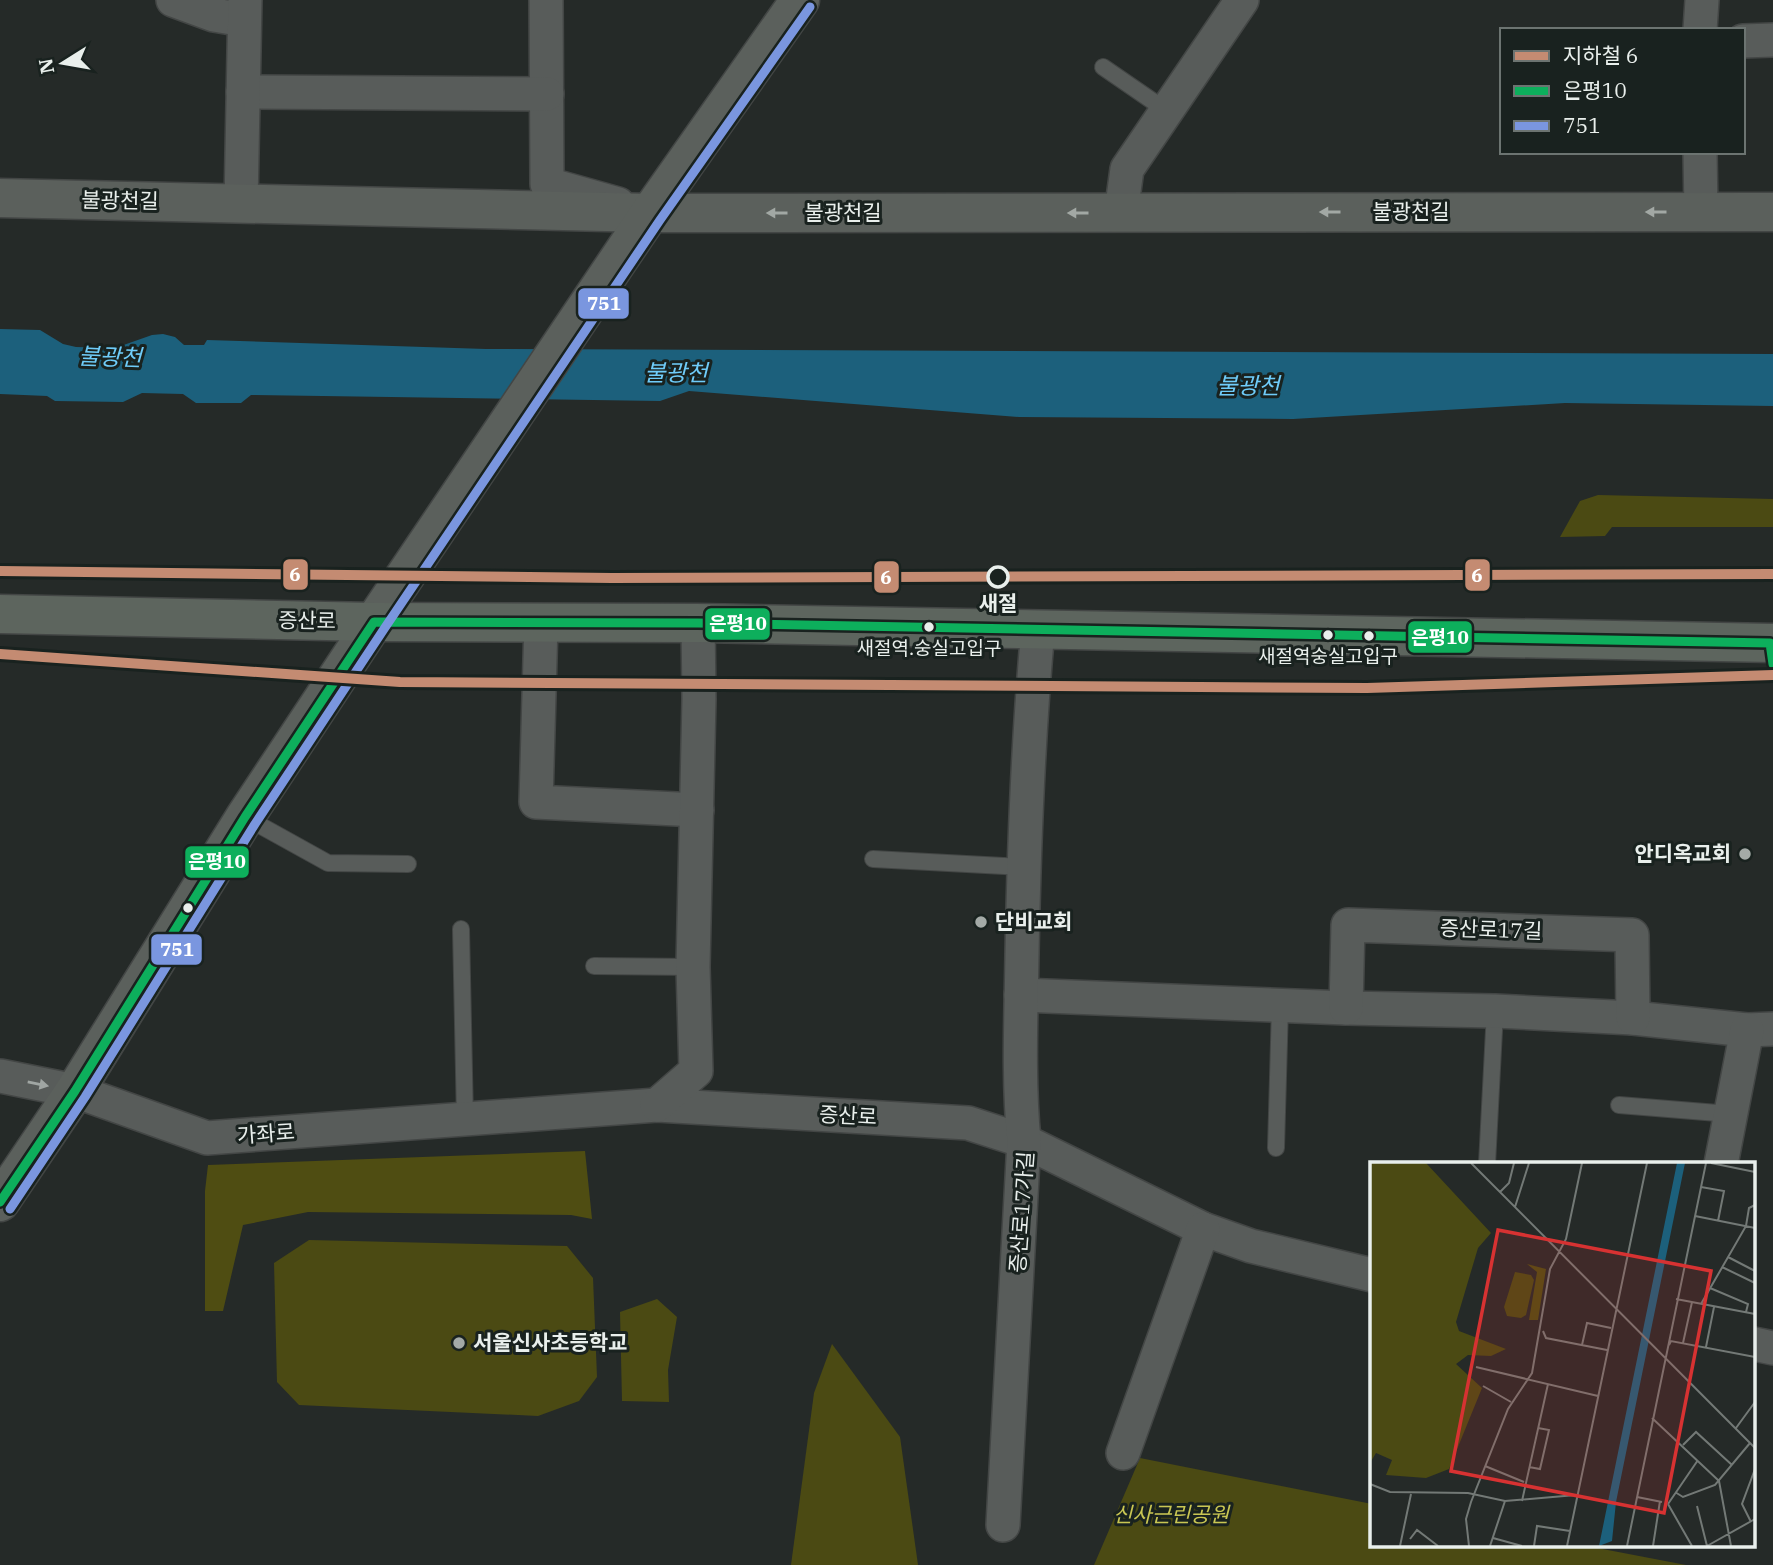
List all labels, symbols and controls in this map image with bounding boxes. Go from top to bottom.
north arrow [28,28,98,98]
legend [1500,28,1745,154]
text: 지하철 6 [1563,41,1638,69]
text: N [33,57,60,76]
text: 은평10 [1563,76,1627,104]
text: 751 [1563,111,1601,139]
street label: 불광천길 [81,185,159,215]
street label: 불광천길 [1372,197,1450,225]
street label: 불광천길 [804,198,882,226]
one-way arrow [1319,206,1341,218]
one-way arrow [1645,206,1667,218]
one-way arrow [766,207,788,219]
one-way arrow [1067,207,1089,219]
line badge: 751 [577,287,630,320]
text: 751 [587,291,621,315]
water label: 불광천 [78,340,145,372]
water label: 불광천 [644,357,711,387]
water label: 불광천 [1216,370,1283,400]
line badge: 6 [282,558,309,591]
line badge: 6 [1464,558,1491,592]
line badge: 6 [873,560,900,594]
text: 6 [289,562,301,586]
text: 6 [1471,563,1483,587]
text: 6 [880,565,892,589]
marker: 새절 [987,566,1009,588]
place label: 새절 [979,589,1017,617]
street label: 증산로 [278,605,336,635]
line badge: 은평10 [704,607,771,641]
text: 은평10 [709,611,767,635]
marker: 새절역.숭실고입구 [922,620,936,634]
line badge: 은평10 [1407,620,1473,654]
text: 은평10 [1411,625,1469,649]
marker: 새절역숭실고입구 [1321,628,1335,642]
unlabelled marker [1362,629,1376,643]
place label: 새절역.숭실고입구 [857,636,1001,660]
place label: 새절역숭실고입구 [1258,644,1398,668]
place label: 안디옥교회 [1634,839,1731,867]
line badge: 은평10 [184,845,250,879]
marker: 안디옥교회 [1737,846,1753,862]
text: 은평10 [188,849,246,873]
unlabelled marker [181,901,195,915]
place label: 단비교회 [995,907,1072,935]
street label: 증산로17길 [1439,913,1543,945]
marker: 단비교회 [973,914,989,930]
line badge: 751 [150,933,203,966]
text: 751 [160,937,194,961]
one-way arrow [27,1078,49,1089]
street label: 증산로 [818,1100,878,1130]
street label: 가좌로 [236,1117,296,1149]
street label: 증산로17가길 [1003,1150,1039,1274]
inset map [1370,1162,1756,1548]
place label: 서울신사초등학교 [473,1328,628,1356]
marker: 서울신사초등학교 [451,1335,467,1351]
park label: 신사근린공원 [1113,1500,1231,1528]

